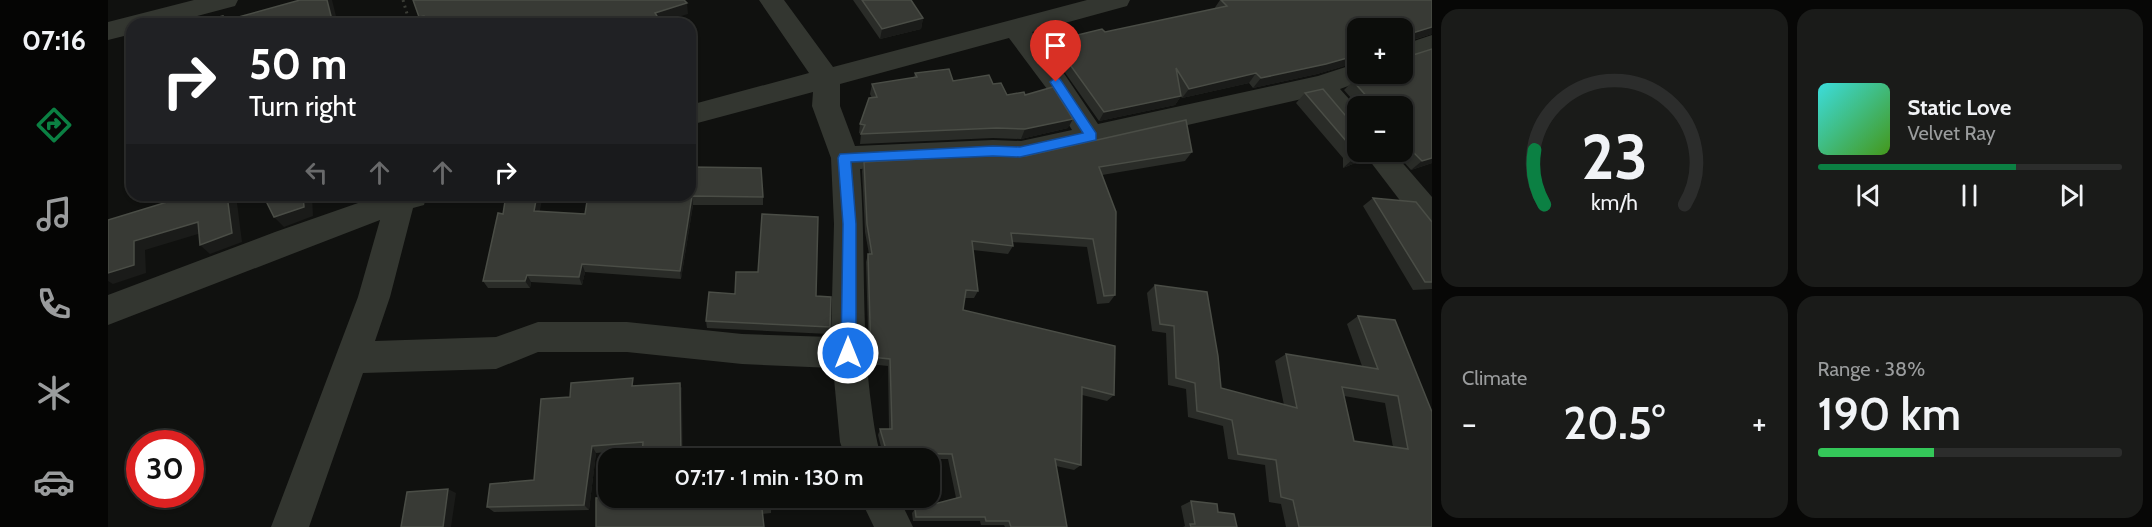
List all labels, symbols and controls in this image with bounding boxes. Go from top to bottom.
map controls [1347,18,1413,162]
button: + [1347,18,1413,84]
pin [1030,20,1081,82]
text: 07:16 [22,24,86,57]
icon: arrive [1039,29,1072,62]
text: 50 m [249,38,347,90]
icon: right [150,42,228,120]
text: Turn right [249,90,356,123]
text: Static Love [1908,94,2011,121]
button: − [1347,96,1413,162]
icon: directions [33,104,75,146]
text: 23 [1581,119,1648,195]
text: Velvet Ray [1908,121,1996,145]
icon: left [300,156,333,189]
icon: ahead [363,156,396,189]
icon: ahead [426,156,459,189]
icon: right [489,156,522,189]
icon: previous [1852,179,1885,212]
icon: pause [1953,179,1986,212]
icon: next [2055,179,2088,212]
text: km/h [1591,189,1638,215]
icon: music [33,193,75,235]
icon: phone [33,283,75,325]
position arrow [816,321,880,385]
text: Range · 38% [1818,357,1925,381]
text: Climate [1462,366,1527,390]
icon: climate [33,372,75,414]
text: 190 km [1818,387,1961,441]
text: 20.5° [1563,396,1665,450]
text: − [1462,403,1477,443]
text: + [1752,403,1767,443]
speed limit sign: 30 [126,430,204,508]
icon: car [33,461,75,503]
text: 07:17 · 1 min · 130 m [675,464,863,491]

